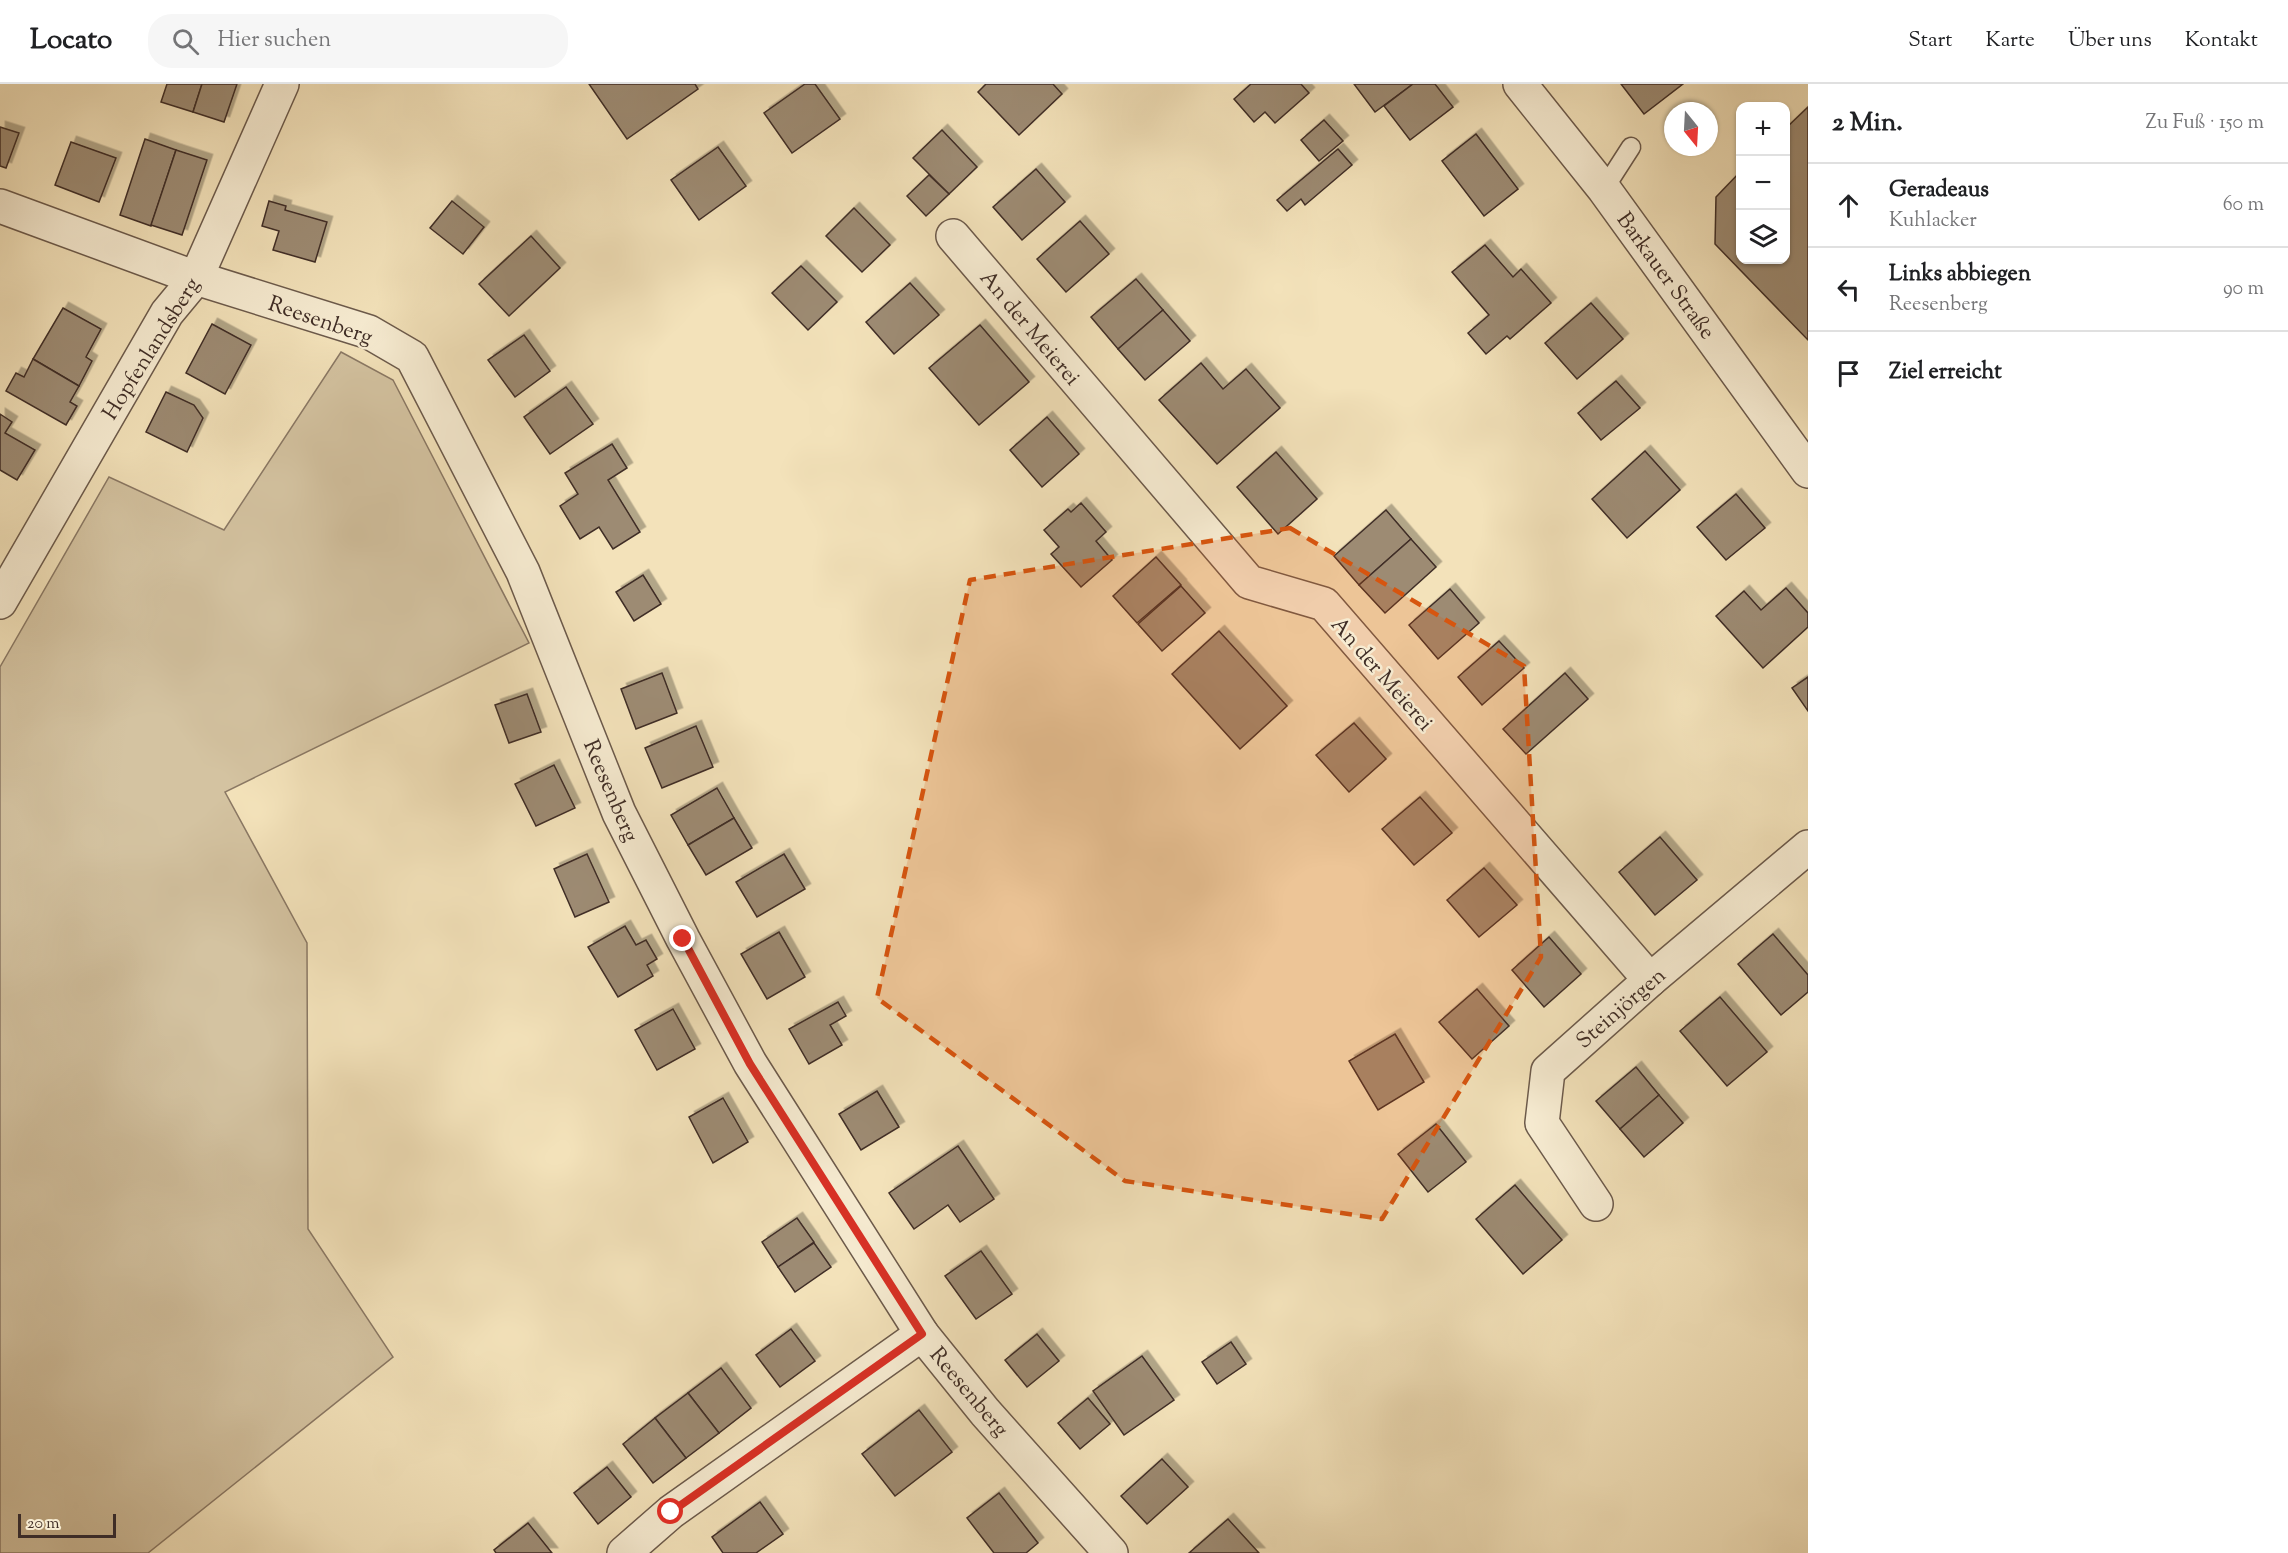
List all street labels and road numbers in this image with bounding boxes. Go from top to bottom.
street label: Barkauer Straße [1607,207,1722,347]
street label: An der Meierei [971,264,1087,394]
street label: Hopfenlandsberg [96,272,209,427]
street label: Reesenberg [263,289,377,355]
street label: An der Meierei [1322,611,1439,739]
street label: Reesenberg [573,735,645,848]
street label: Steinjörgen [1570,961,1674,1057]
street label: Reesenberg [921,1341,1015,1445]

